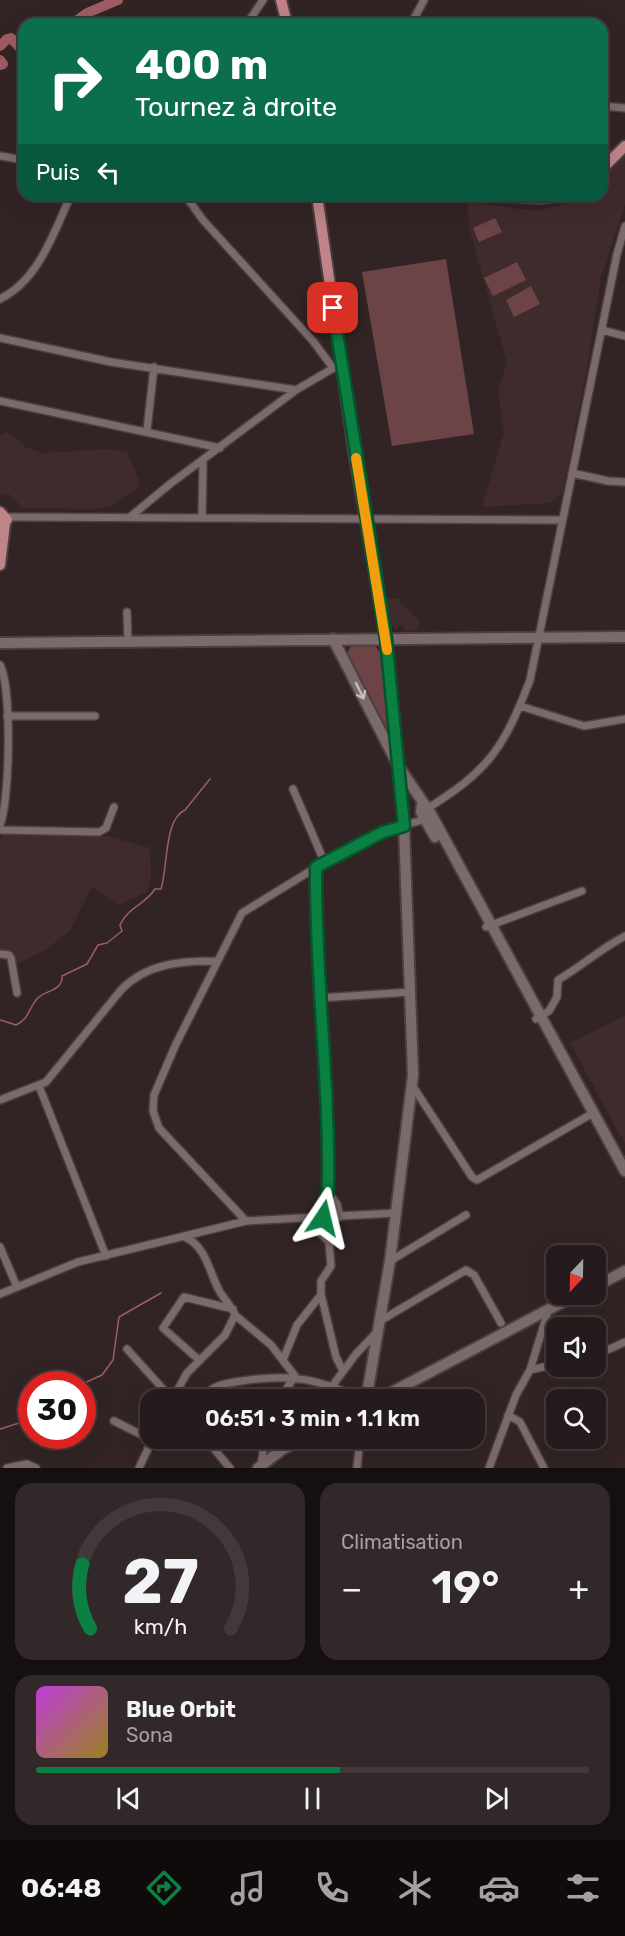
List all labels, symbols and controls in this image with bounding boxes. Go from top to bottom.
text: 400 m [135,40,268,90]
icon: right [36,42,114,120]
text: Tournez à droite [135,91,337,123]
icon: left [92,156,125,189]
text: Puis [36,159,80,186]
pin [307,282,358,333]
icon: arrive [316,291,349,324]
one-way arrow [354,682,366,700]
position arrow [291,1186,355,1250]
north arrow [546,1245,606,1305]
map controls [546,1245,606,1449]
button: sound [546,1317,606,1377]
speed limit sign: 30 [18,1371,96,1449]
button: search [546,1389,606,1449]
text: 06:51 · 3 min · 1.1 km [205,1405,420,1432]
text: Climatisation [341,1530,463,1554]
text: 27 [122,1545,198,1619]
text: 19° [431,1561,499,1614]
text: − [341,1569,362,1608]
text: + [568,1569,589,1608]
text: km/h [133,1614,187,1639]
text: Blue Orbit [126,1696,236,1723]
text: Sona [126,1723,173,1747]
icon: previous [112,1782,145,1815]
icon: pause [296,1782,329,1815]
icon: next [480,1782,513,1815]
icon: directions [143,1867,185,1909]
icon: music [227,1867,269,1909]
icon: phone [311,1867,353,1909]
icon: climate [394,1867,436,1909]
icon: car [478,1867,520,1909]
icon: filters [562,1867,604,1909]
text: 06:48 [21,1872,101,1904]

